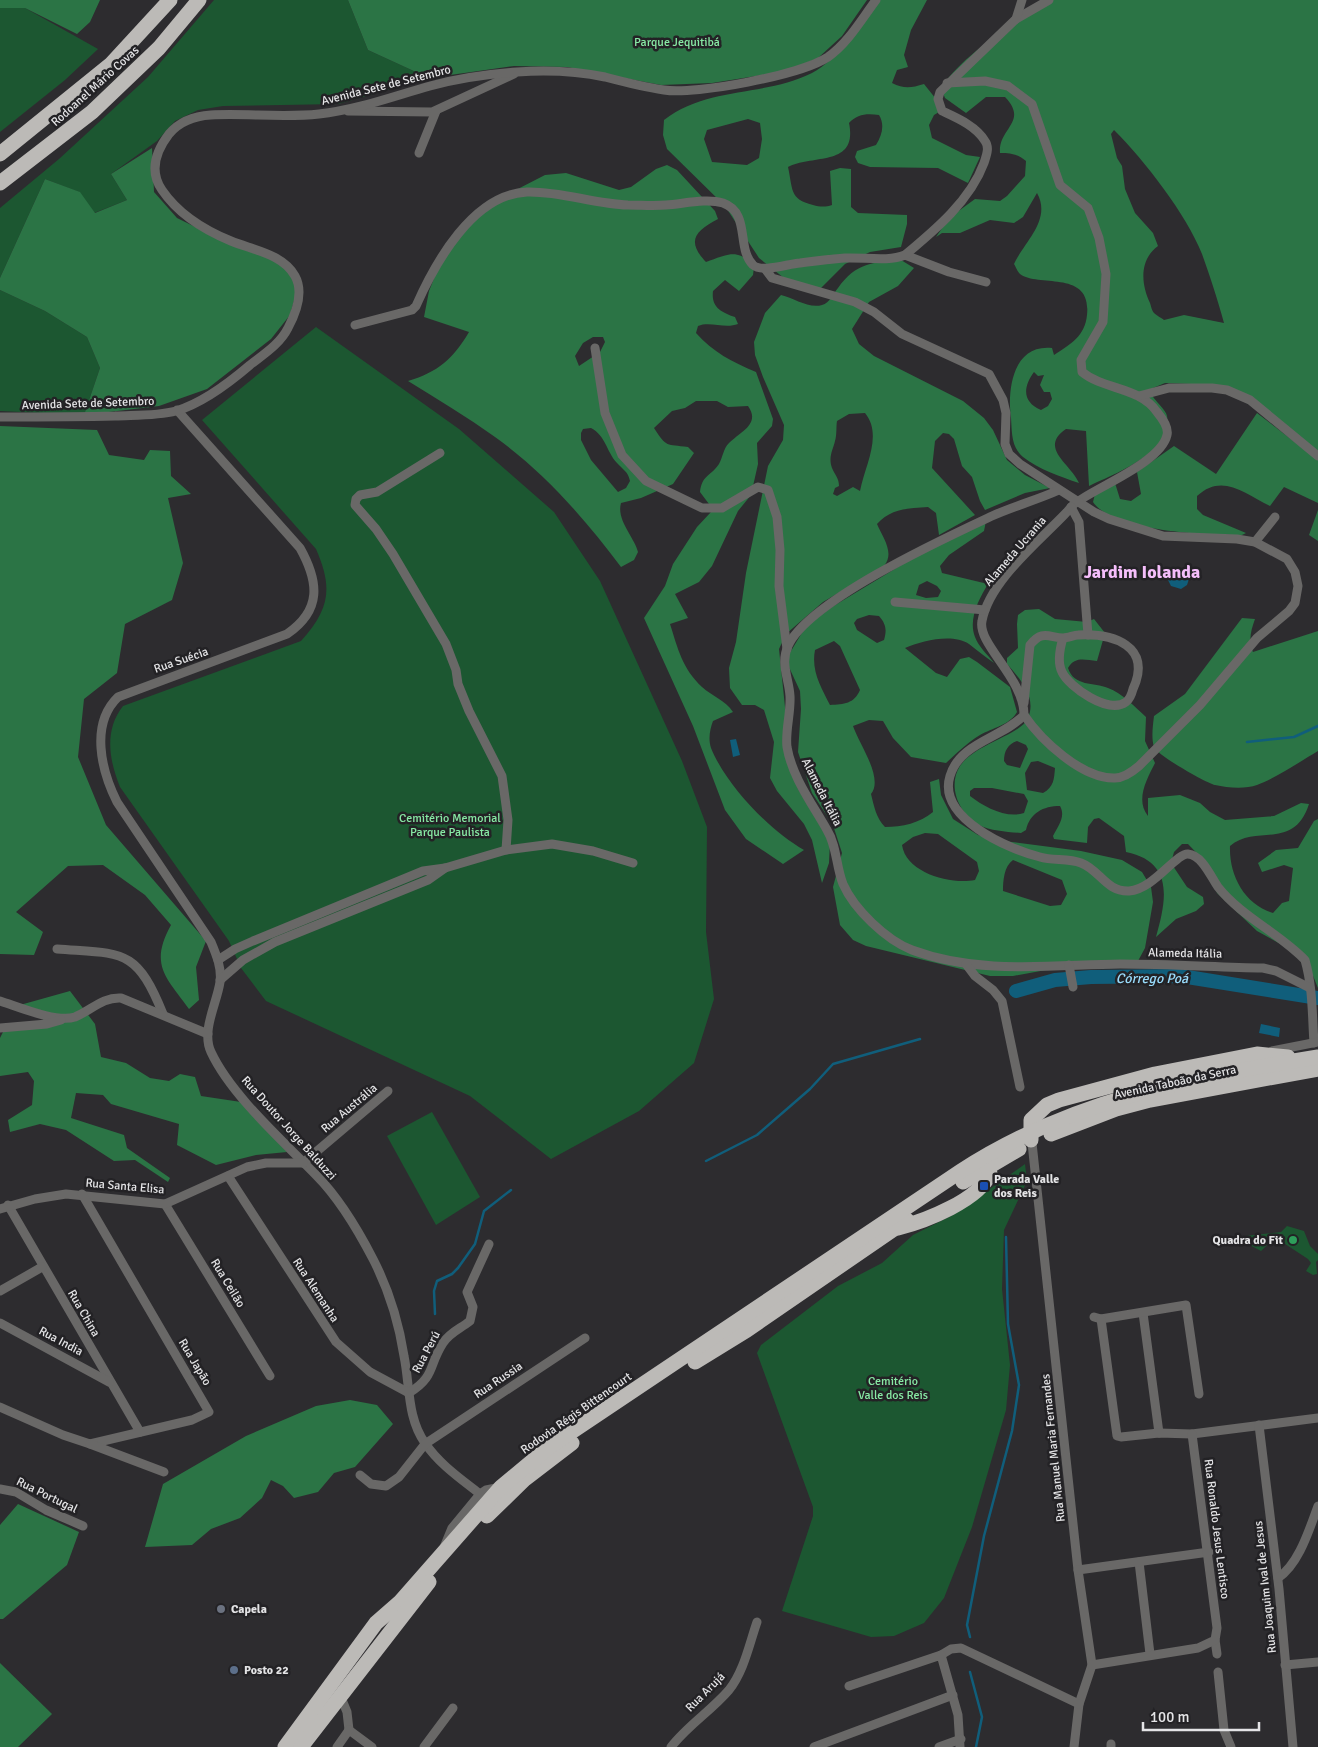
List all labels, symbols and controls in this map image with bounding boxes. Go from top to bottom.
park label: Parque Jequitibá [634,35,720,50]
street label: Rodoanel Mário Covas [48,43,142,130]
street label: Avenida Sete de Setembro [320,62,452,109]
street label: Avenida Sete de Setembro [21,394,155,413]
street label: Alameda Ucrania [981,513,1050,589]
district label: Jardim Iolanda [1084,561,1200,583]
street label: Rua Suécia [152,644,210,677]
street label: Alameda Itália [798,756,845,829]
park label: Cemitério Memorial Parque Paulista [399,811,501,840]
street label: Alameda Itália [1148,945,1222,962]
water label: Córrego Poá [1116,970,1189,987]
street label: Avenida Taboão da Serra [1113,1062,1238,1103]
street label: Rua Doutor Jorge Balduzzi [238,1073,339,1183]
street label: Rua Austrália [318,1081,380,1136]
place label: Parada Valle dos Reis [994,1172,1059,1201]
street label: Rua Santa Elisa [85,1176,165,1197]
marker: Parada Valle dos Reis [978,1180,990,1192]
place label: Quadra do Fit [1213,1233,1284,1248]
marker: Quadra do Fit [1287,1234,1299,1246]
street label: Rua Alemanha [289,1255,342,1325]
street label: Rua Ceilão [207,1256,248,1310]
street label: Rua China [64,1287,103,1339]
street label: Rua India [36,1324,85,1359]
street label: Rua Perú [409,1329,444,1376]
street label: Rua Japão [175,1336,214,1388]
street label: Rua Russia [471,1359,526,1402]
street label: Rodovia Régis Bittencourt [518,1369,635,1457]
street label: Rua Manuel Maria Fernandes [1038,1373,1069,1523]
park label: Cemitério Valle dos Reis [858,1374,928,1403]
street label: Rua Ronaldo Jesus Lentisco [1200,1458,1233,1600]
street label: Rua Portugal [14,1474,80,1517]
street label: Rua Joaquim Ival de Jesus [1251,1520,1280,1654]
place label: Capela [231,1602,267,1617]
marker: Capela [215,1603,227,1615]
place label: Posto 22 [244,1663,289,1678]
marker: Posto 22 [228,1664,240,1676]
street label: Rua Arujá [682,1669,728,1715]
scale bar [1143,1700,1259,1732]
text: 100 m [1150,1708,1190,1726]

